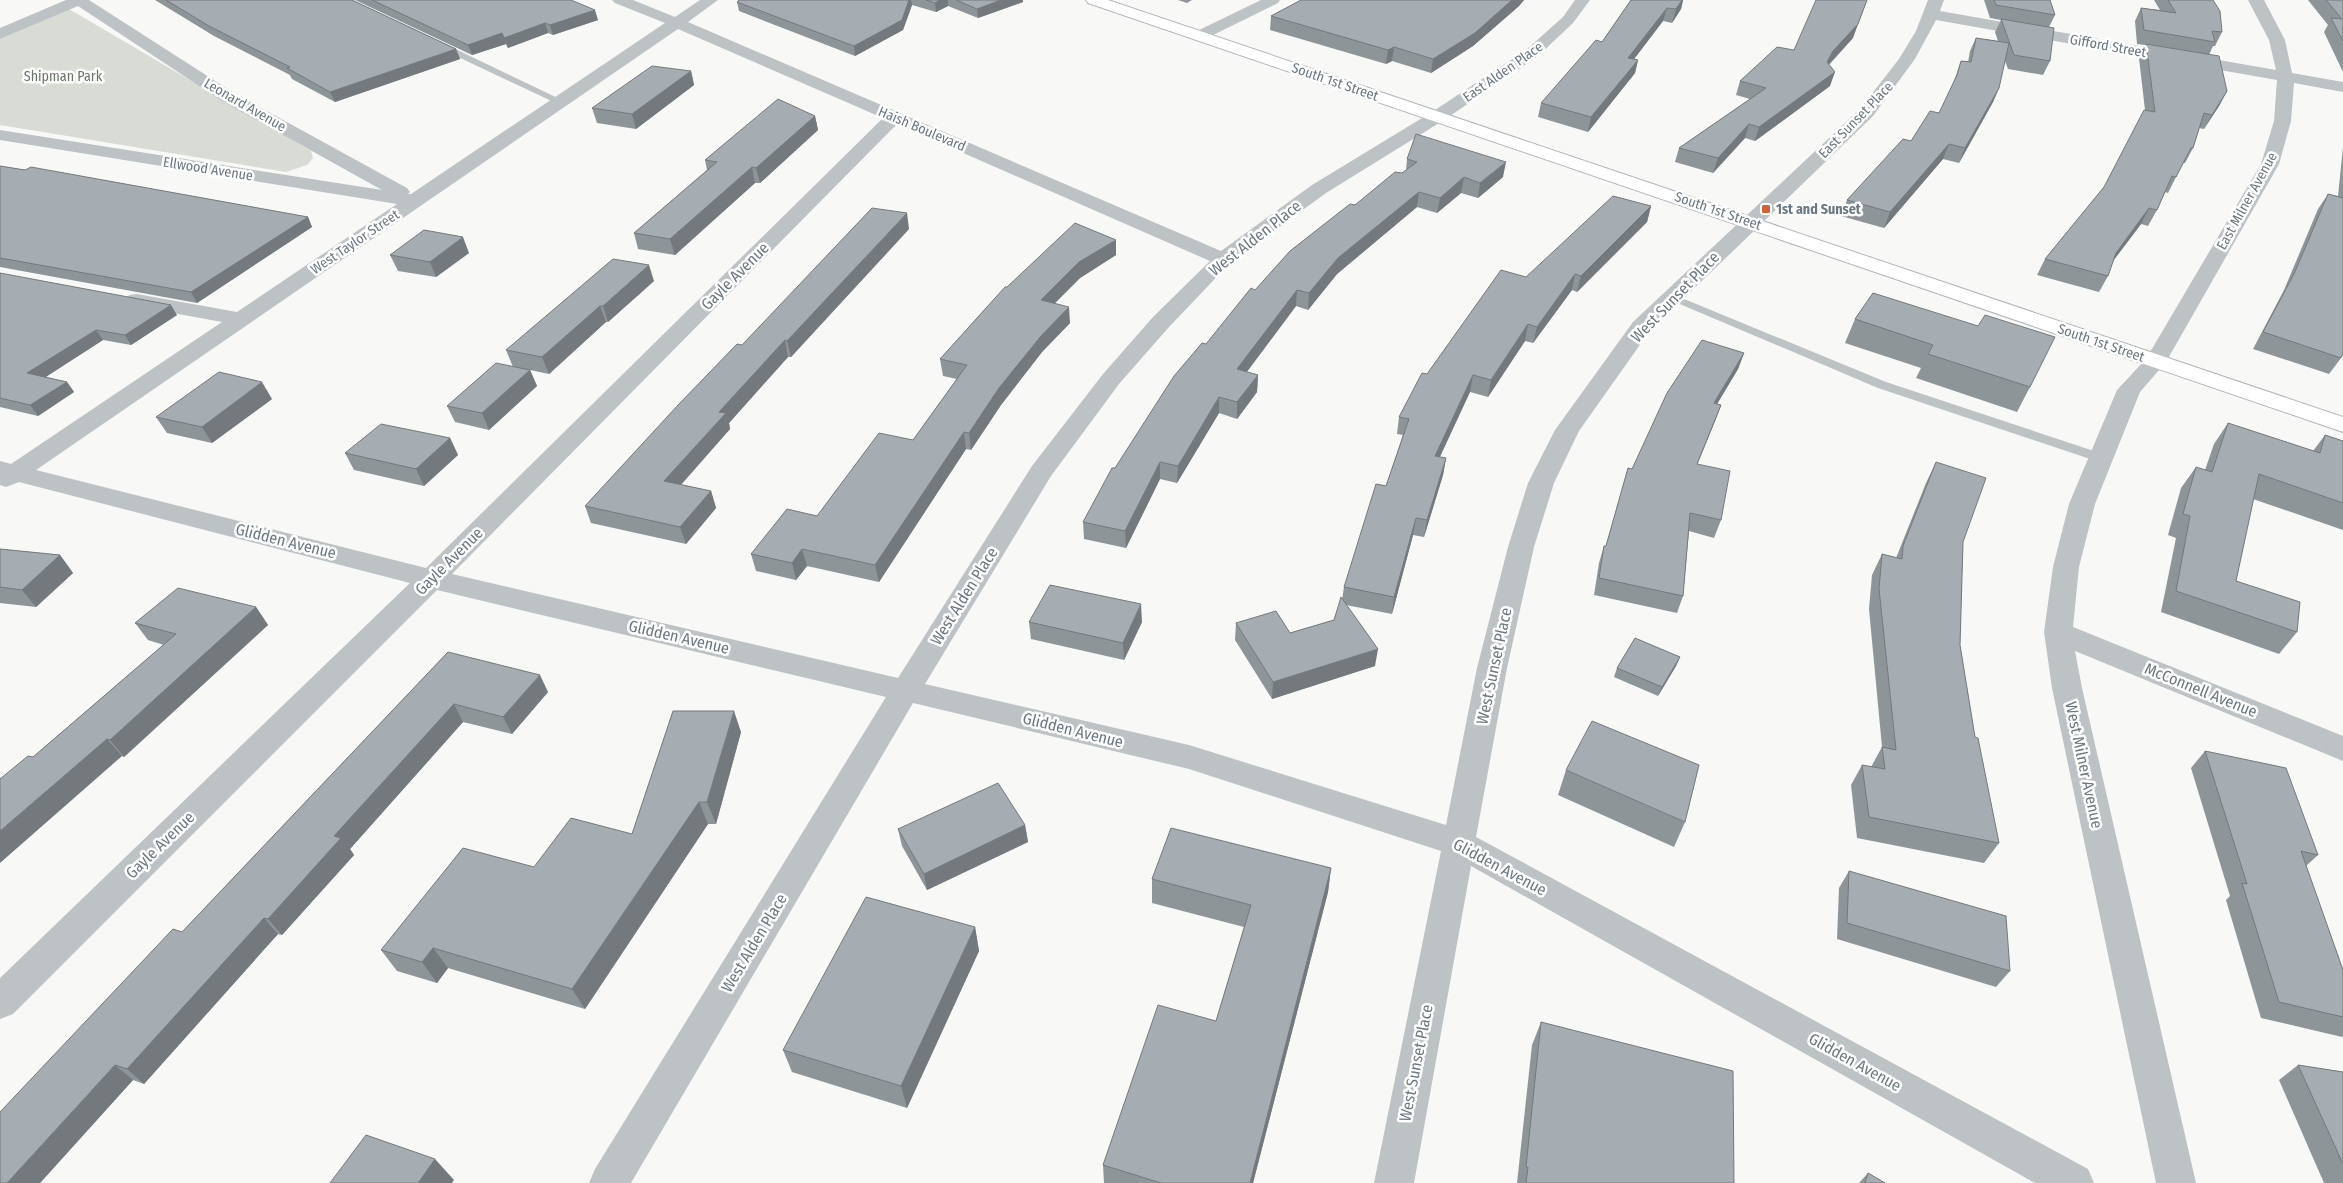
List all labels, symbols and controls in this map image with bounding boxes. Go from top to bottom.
street label: Gifford Street [2069,31,2148,61]
street label: East Alden Place [1460,38,1546,106]
street label: South 1st Street [1289,59,1381,105]
park label: Shipman Park [24,68,103,85]
street label: Leonard Avenue [201,75,289,135]
street label: East Sunset Place [1815,78,1897,162]
street label: Haish Boulevard [876,103,968,155]
street label: East Milner Avenue [2213,149,2281,253]
street label: Ellwood Avenue [162,154,254,184]
street label: South 1st Street [1672,188,1764,234]
street label: West Alden Place [1205,196,1305,280]
place label: 1st and Sunset [1776,201,1862,218]
marker: 1st and Sunset [1760,203,1772,215]
street label: West Taylor Street [307,206,403,278]
street label: Gayle Avenue [697,238,773,314]
street label: West Sunset Place [1627,248,1723,346]
street label: South 1st Street [2055,320,2147,366]
street label: Glidden Avenue [234,519,338,563]
street label: Gayle Avenue [411,523,487,599]
street label: West Alden Place [926,544,1002,648]
street label: West Sunset Place [1472,606,1516,726]
street label: Glidden Avenue [627,616,731,658]
street label: McConnell Avenue [2142,659,2260,721]
street label: West Milner Avenue [2061,700,2107,830]
street label: Glidden Avenue [1021,708,1125,752]
street label: Gayle Avenue [122,808,198,882]
street label: Glidden Avenue [1450,834,1550,900]
street label: West Alden Place [717,890,791,996]
street label: West Sunset Place [1395,1003,1437,1123]
street label: Glidden Avenue [1805,1029,1905,1095]

